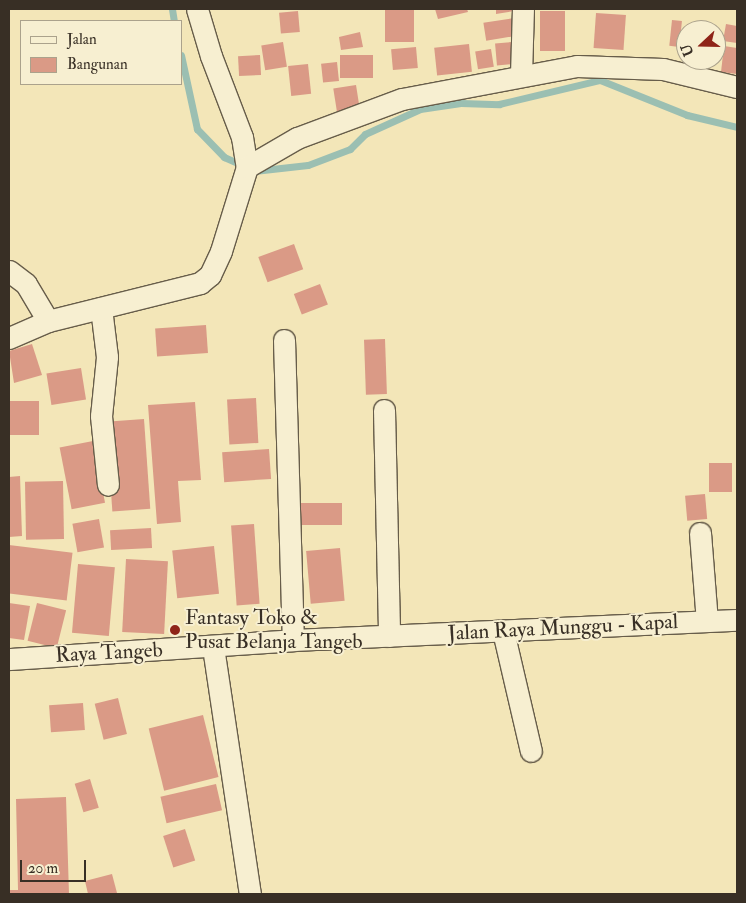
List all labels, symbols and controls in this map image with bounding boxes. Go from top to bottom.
legend [20,20,182,85]
north arrow [676,20,726,70]
text: Jalan [67,30,97,49]
text: U [677,42,698,59]
text: Bangunan [67,55,128,74]
place label: Fantasy Toko & Pusat Belanja Tangeb [185,605,363,655]
street label: Jalan Raya Munggu - Kapal [447,609,679,647]
marker: Fantasy Toko & Pusat Belanja Tangeb [169,624,181,636]
street label: Raya Tangeb [55,638,163,668]
scale bar [22,850,89,882]
text: 20 m [28,859,58,878]

